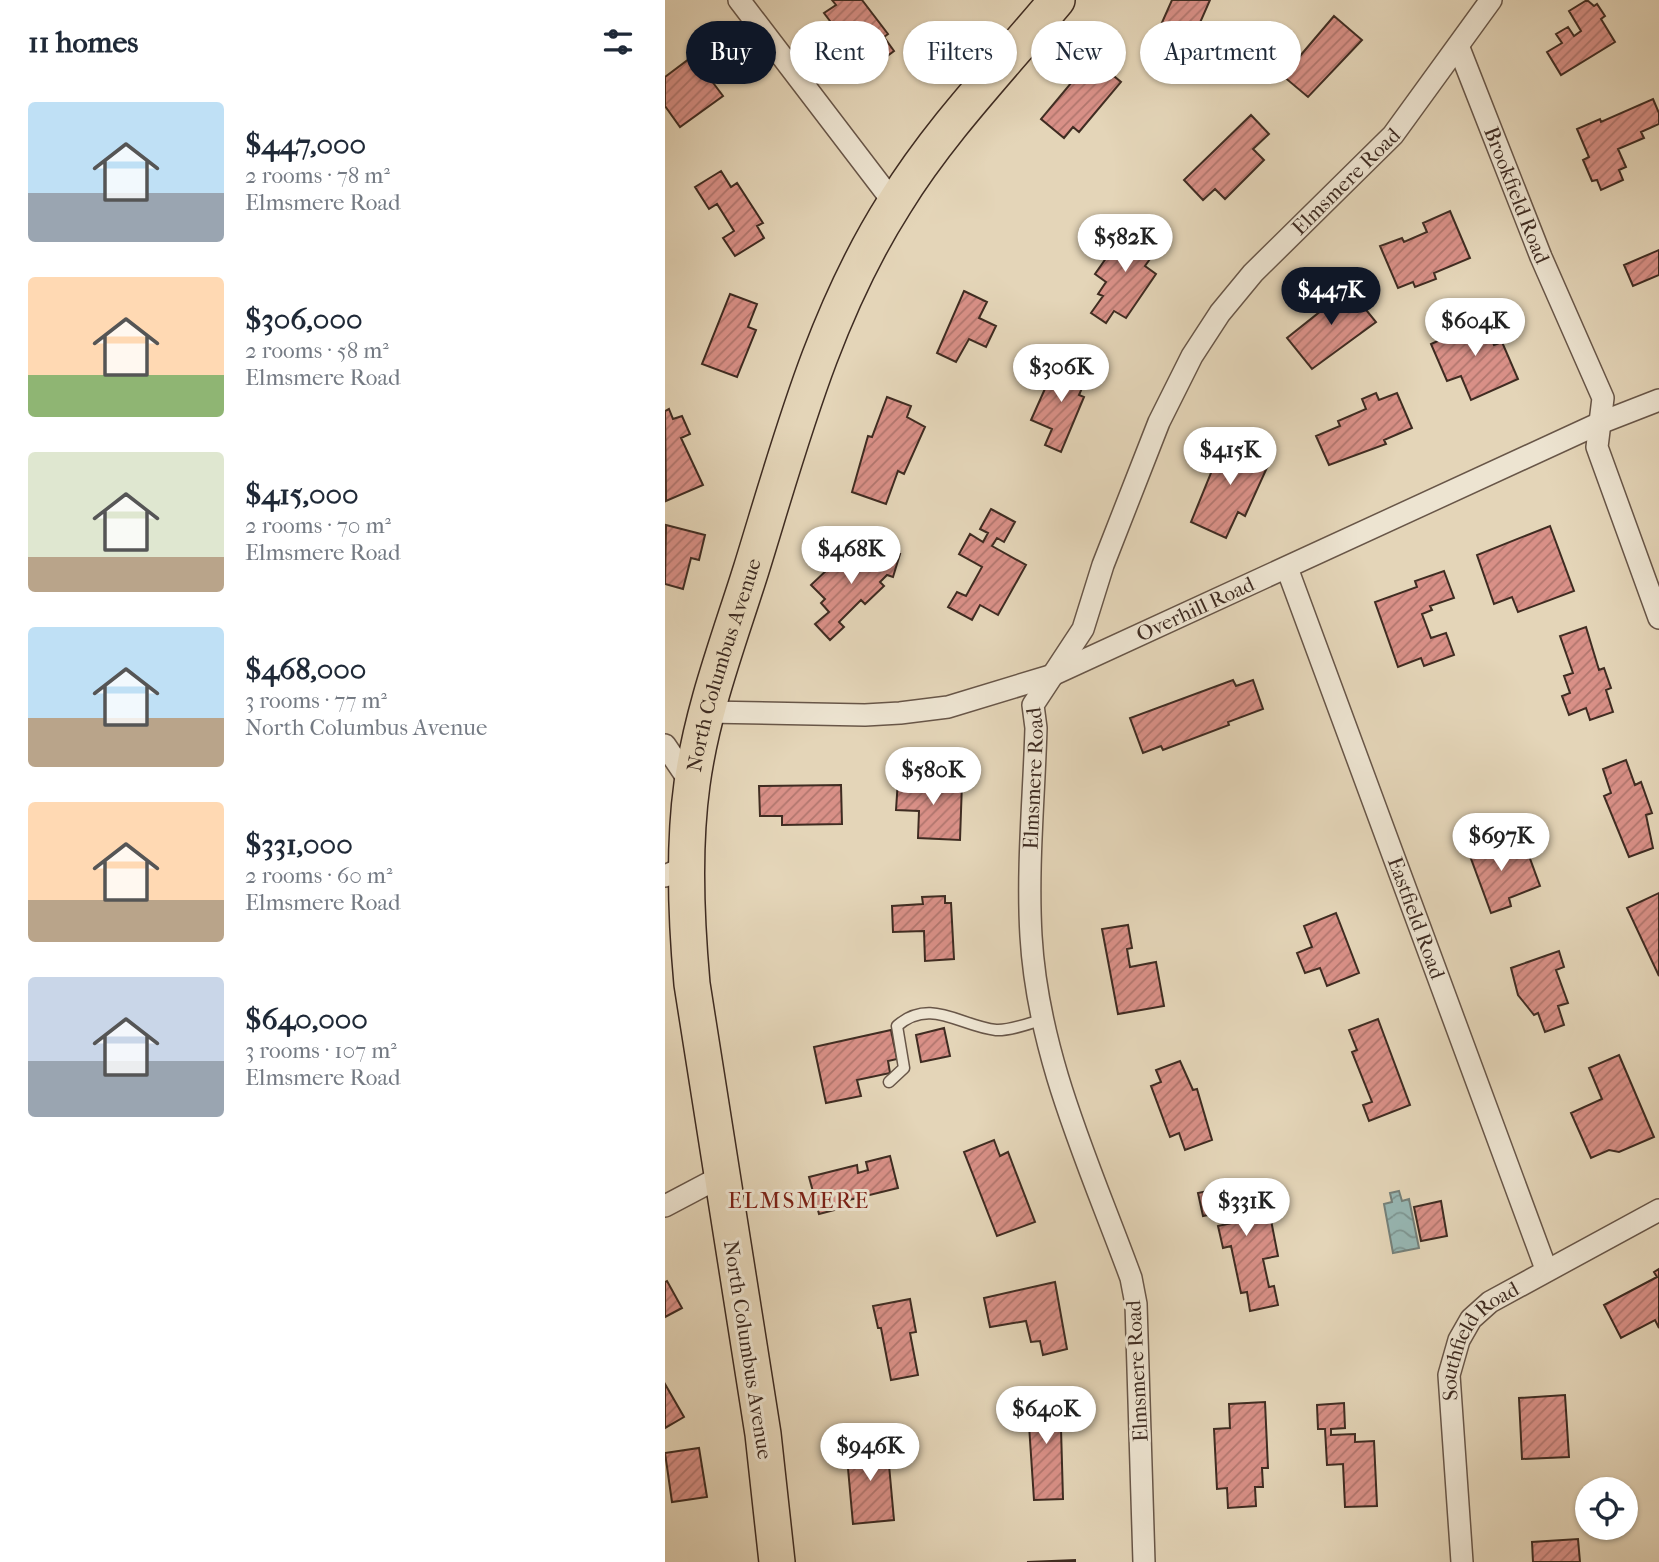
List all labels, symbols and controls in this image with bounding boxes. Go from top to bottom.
chip: Buy [686,21,776,84]
chip: Rent [790,21,889,84]
chip: Filters [903,21,1017,84]
chip: New [1031,21,1126,84]
chip: Apartment [1140,21,1301,84]
icon: filters [599,23,637,61]
text: 11 homes [28,25,138,60]
street label: Elmsmere Road [1287,122,1406,240]
street label: Brookfield Road [1479,123,1555,268]
text: $447,000 [245,127,366,162]
icon: home [84,130,168,214]
text: 2 rooms · 78 m² [245,162,390,189]
text: Elmsmere Road [245,189,401,216]
pin: $582K [1076,215,1174,274]
text: $582K [1094,223,1156,250]
pin: $447K [1282,268,1380,327]
text: $447K [1297,276,1365,303]
pin: $604K [1426,298,1524,358]
text: $306,000 [245,302,362,337]
icon: home [84,305,168,389]
text: $604K [1441,307,1509,334]
text: 2 rooms · 58 m² [245,337,389,364]
pin: $306K [1012,344,1110,404]
text: $306K [1029,353,1093,380]
text: Elmsmere Road [245,364,401,391]
pin: $415K [1181,428,1279,487]
text: $415K [1199,436,1261,463]
text: $415,000 [245,477,359,512]
icon: home [84,480,168,564]
text: 2 rooms · 70 m² [245,512,391,539]
pin: $468K [802,526,900,586]
text: $468K [818,535,884,562]
text: Elmsmere Road [245,539,401,566]
street label: North Columbus Avenue [682,555,766,774]
street label: Overhill Road [1133,572,1258,647]
text: $468,000 [245,652,366,687]
icon: home [84,655,168,739]
text: 3 rooms · 77 m² [245,687,387,714]
street label: Elmsmere Road [1019,706,1048,850]
text: North Columbus Avenue [245,714,487,741]
pin: $580K [884,748,982,807]
text: $580K [901,756,965,783]
pin: $697K [1452,814,1550,873]
text: $697K [1469,822,1534,849]
text: $331,000 [245,827,353,862]
icon: home [84,830,168,914]
street label: Eastfield Road [1383,854,1450,983]
text: 2 rooms · 60 m² [245,862,392,889]
text: Elmsmere Road [245,889,401,916]
text: $640,000 [245,1002,368,1037]
icon: home [84,1005,168,1089]
text: 3 rooms · 107 m² [245,1037,397,1064]
text: Elmsmere Road [245,1064,401,1091]
pin: $331K [1197,1178,1295,1238]
district label: ELMSMERE [728,1187,870,1214]
text: $331K [1218,1187,1274,1214]
street label: North Columbus Avenue [719,1239,777,1461]
street label: Southfield Road [1436,1276,1523,1402]
street label: Elmsmere Road [1121,1299,1153,1443]
pin: $640K [997,1386,1095,1446]
text: $640K [1012,1395,1080,1422]
pin: $946K [821,1424,919,1483]
text: $946K [836,1432,904,1459]
map controls [1575,1477,1638,1540]
button: locate [1575,1477,1638,1540]

